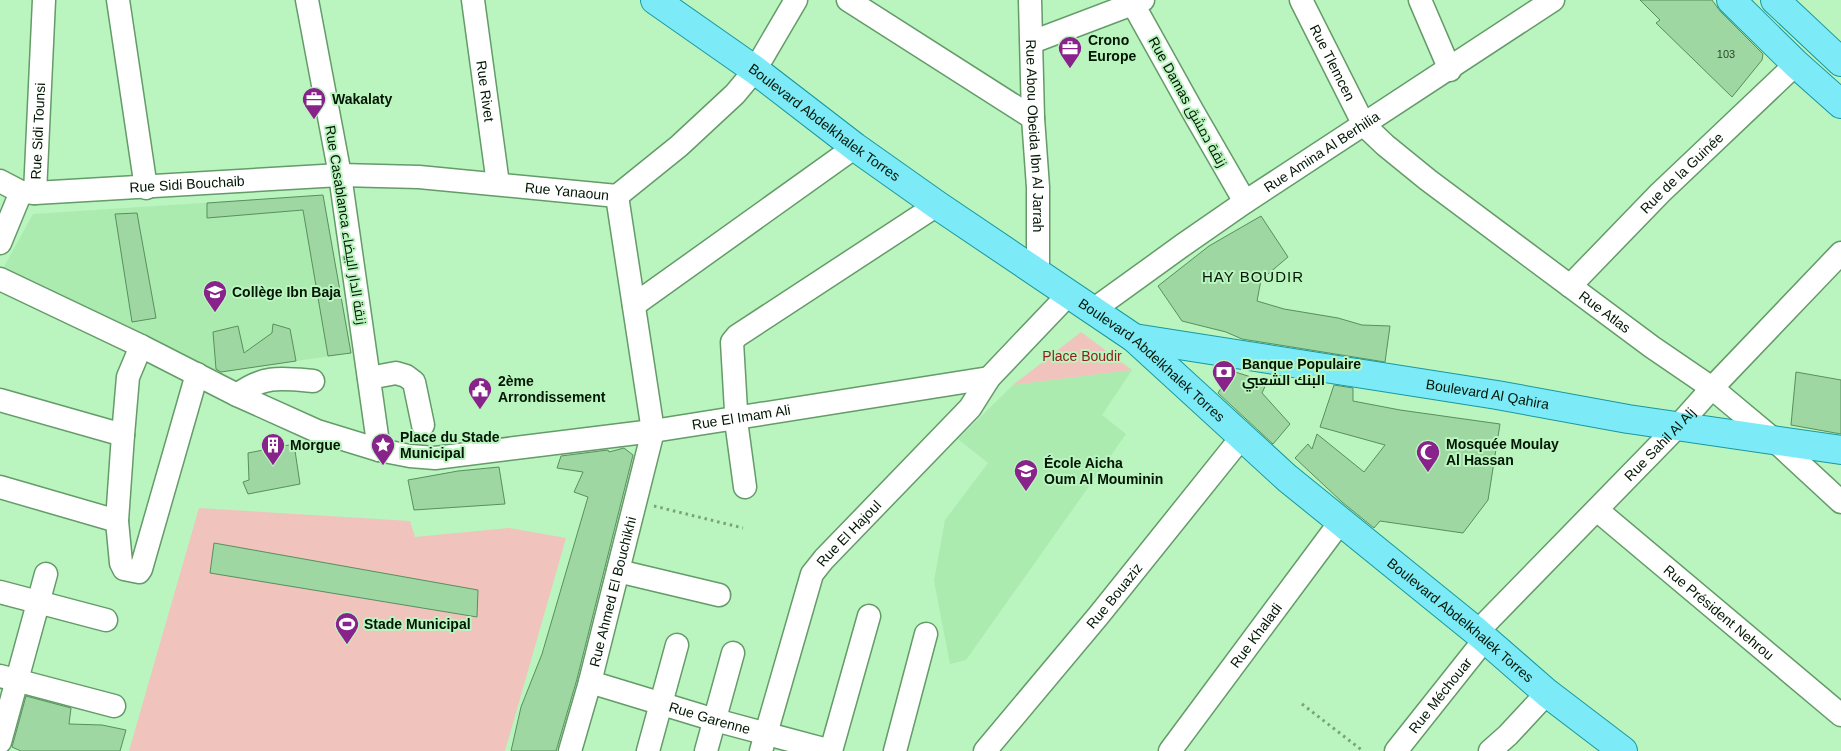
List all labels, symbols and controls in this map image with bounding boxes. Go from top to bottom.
street label: Rue Tlemcen [1307,22,1358,103]
place label: Crono Europe [1088,32,1136,64]
street label: Rue Damas زنقة دمشق [1145,34,1231,170]
office icon: Crono Europe [1057,35,1083,69]
street label: Rue Abou Obeida Ibn Al Jarrah [1023,39,1046,232]
house number: 103 [1717,48,1735,60]
street label: Rue Rivet [473,60,497,123]
street label: Boulevard Abdelkhalek Torres [746,60,903,184]
street label: Rue Sidi Tounsi [28,82,48,180]
office icon: Wakalaty [301,86,327,120]
place label: Wakalaty [332,91,392,107]
street label: Rue Amina Al Berhilia [1261,108,1382,195]
street label: Rue Casablanca زنقة الدار البيضاء [322,124,370,326]
street label: Rue de la Guinée [1637,129,1727,217]
street label: Rue Sidi Bouchaib [129,173,245,195]
street label: Rue Yanaoun [524,179,610,203]
district label: HAY BOUDIR [1202,268,1304,285]
school or university icon: Collège Ibn Baja [202,279,228,313]
place label: Collège Ibn Baja [232,284,341,300]
street label: Rue Atlas [1576,288,1634,336]
street label: Boulevard Abdelkhalek Torres [1076,295,1228,425]
park label: Place Boudir [1042,348,1122,364]
place label: Banque Populaire البنك الشعبي [1242,356,1361,392]
bank icon: Banque Populaire البنك الشعبي [1211,359,1237,393]
place label: 2ème Arrondissement [498,373,606,405]
public building icon: 2ème Arrondissement [467,376,493,410]
street label: Boulevard Al Qahira [1425,376,1551,412]
street label: Rue El Imam Ali [691,401,792,433]
street label: Rue Sahil Al Alj [1621,404,1698,484]
place label: Place du Stade Municipal [400,429,500,461]
building icon: Morgue [260,432,286,466]
place icon: Place du Stade Municipal [370,432,396,466]
place label: Mosquée Moulay Al Hassan [1446,436,1559,468]
place label: Morgue [290,437,341,453]
mosque icon: Mosquée Moulay Al Hassan [1415,439,1441,473]
place label: École Aicha Oum Al Mouminin [1044,455,1163,487]
school or university icon: École Aicha Oum Al Mouminin [1013,458,1039,492]
street label: Rue El Hajoul [813,497,884,570]
street label: Rue Ahmed El Bouchikhi [586,515,639,668]
street label: Boulevard Abdelkhalek Torres [1384,555,1537,685]
street label: Rue Bouaziz [1083,560,1145,632]
street label: Rue Président Nehrou [1660,562,1777,663]
street label: Rue Khaladi [1227,600,1285,671]
sports icon: Stade Municipal [334,611,360,645]
place label: Stade Municipal [364,616,471,632]
street label: Rue Méchouar [1405,654,1475,736]
street label: Rue Garenne [667,698,752,737]

